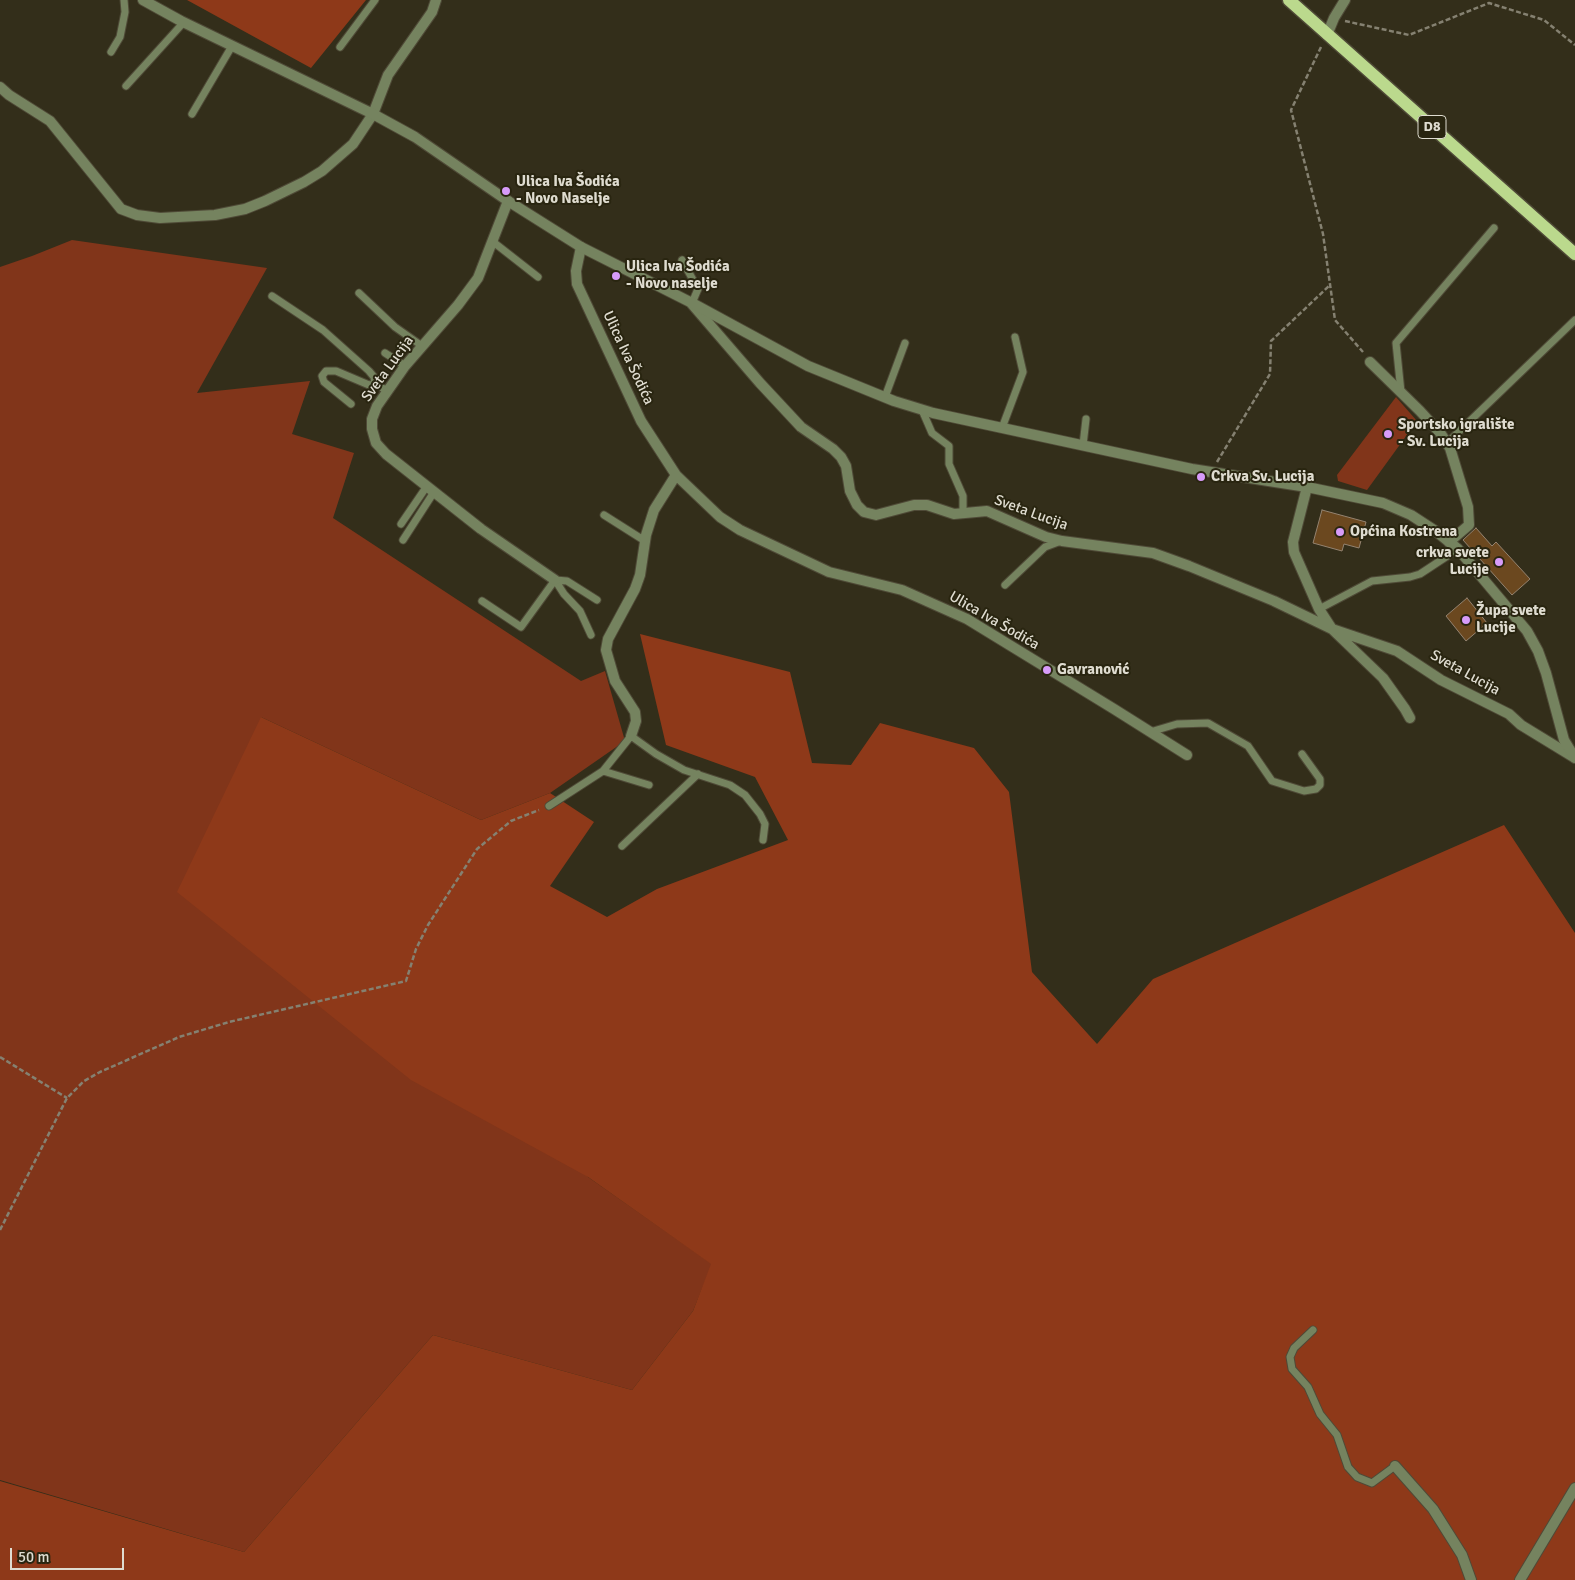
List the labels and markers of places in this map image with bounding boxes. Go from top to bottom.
place label: Ulica Iva Šodića - Novo Naselje [516,173,620,208]
marker: Ulica Iva Šodića - Novo Naselje [500,185,512,197]
place label: Ulica Iva Šodića - Novo naselje [626,258,730,293]
marker: Ulica Iva Šodića - Novo naselje [610,270,622,282]
place label: Sportsko igralište - Sv. Lucija [1398,416,1514,451]
marker: Sportsko igralište - Sv. Lucija [1382,428,1394,440]
place label: Crkva Sv. Lucija [1211,468,1314,486]
marker: Crkva Sv. Lucija [1195,471,1207,483]
place label: Općina Kostrena [1350,523,1457,541]
marker: Općina Kostrena [1334,526,1346,538]
place label: crkva svete Lucije [1416,544,1489,579]
marker: crkva svete Lucije [1493,556,1505,568]
place label: Župa svete Lucije [1476,602,1546,637]
marker: Župa svete Lucije [1460,614,1472,626]
place label: Gavranović [1057,661,1129,679]
marker: Gavranović [1041,664,1053,676]

